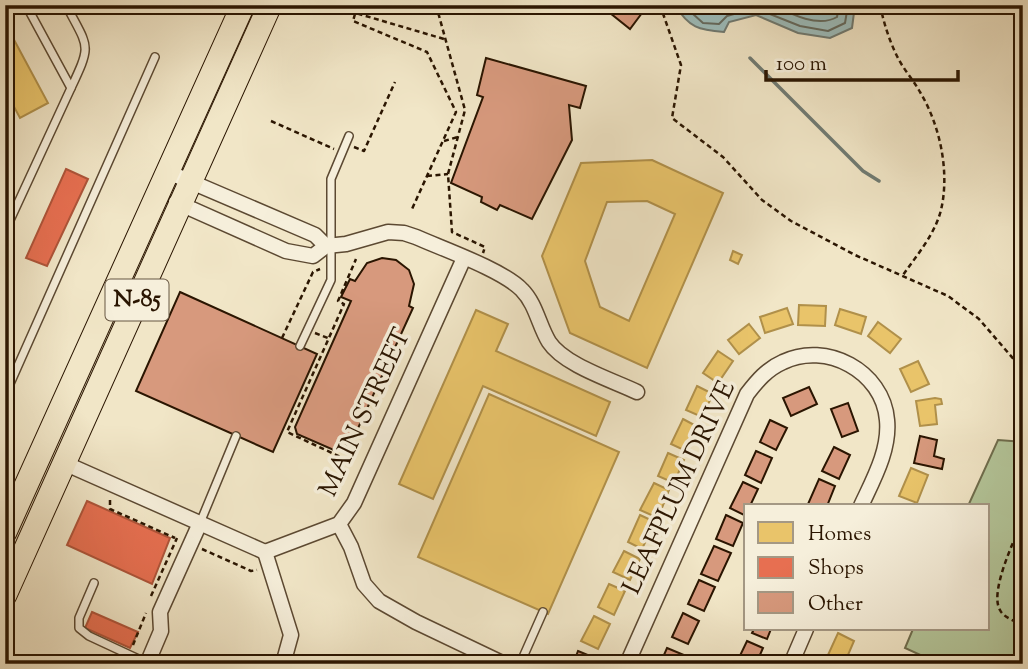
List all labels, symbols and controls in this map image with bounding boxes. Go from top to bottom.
scale bar [766,38,958,82]
text: 100 m [776,50,827,80]
road number: N-85 [106,279,168,320]
street label: MAIN STREET [311,323,421,503]
street label: LEAFPLUM DRIVE [614,375,746,601]
legend [744,504,990,630]
text: Homes [808,520,871,550]
text: Shops [808,554,864,584]
text: Other [808,590,863,620]

